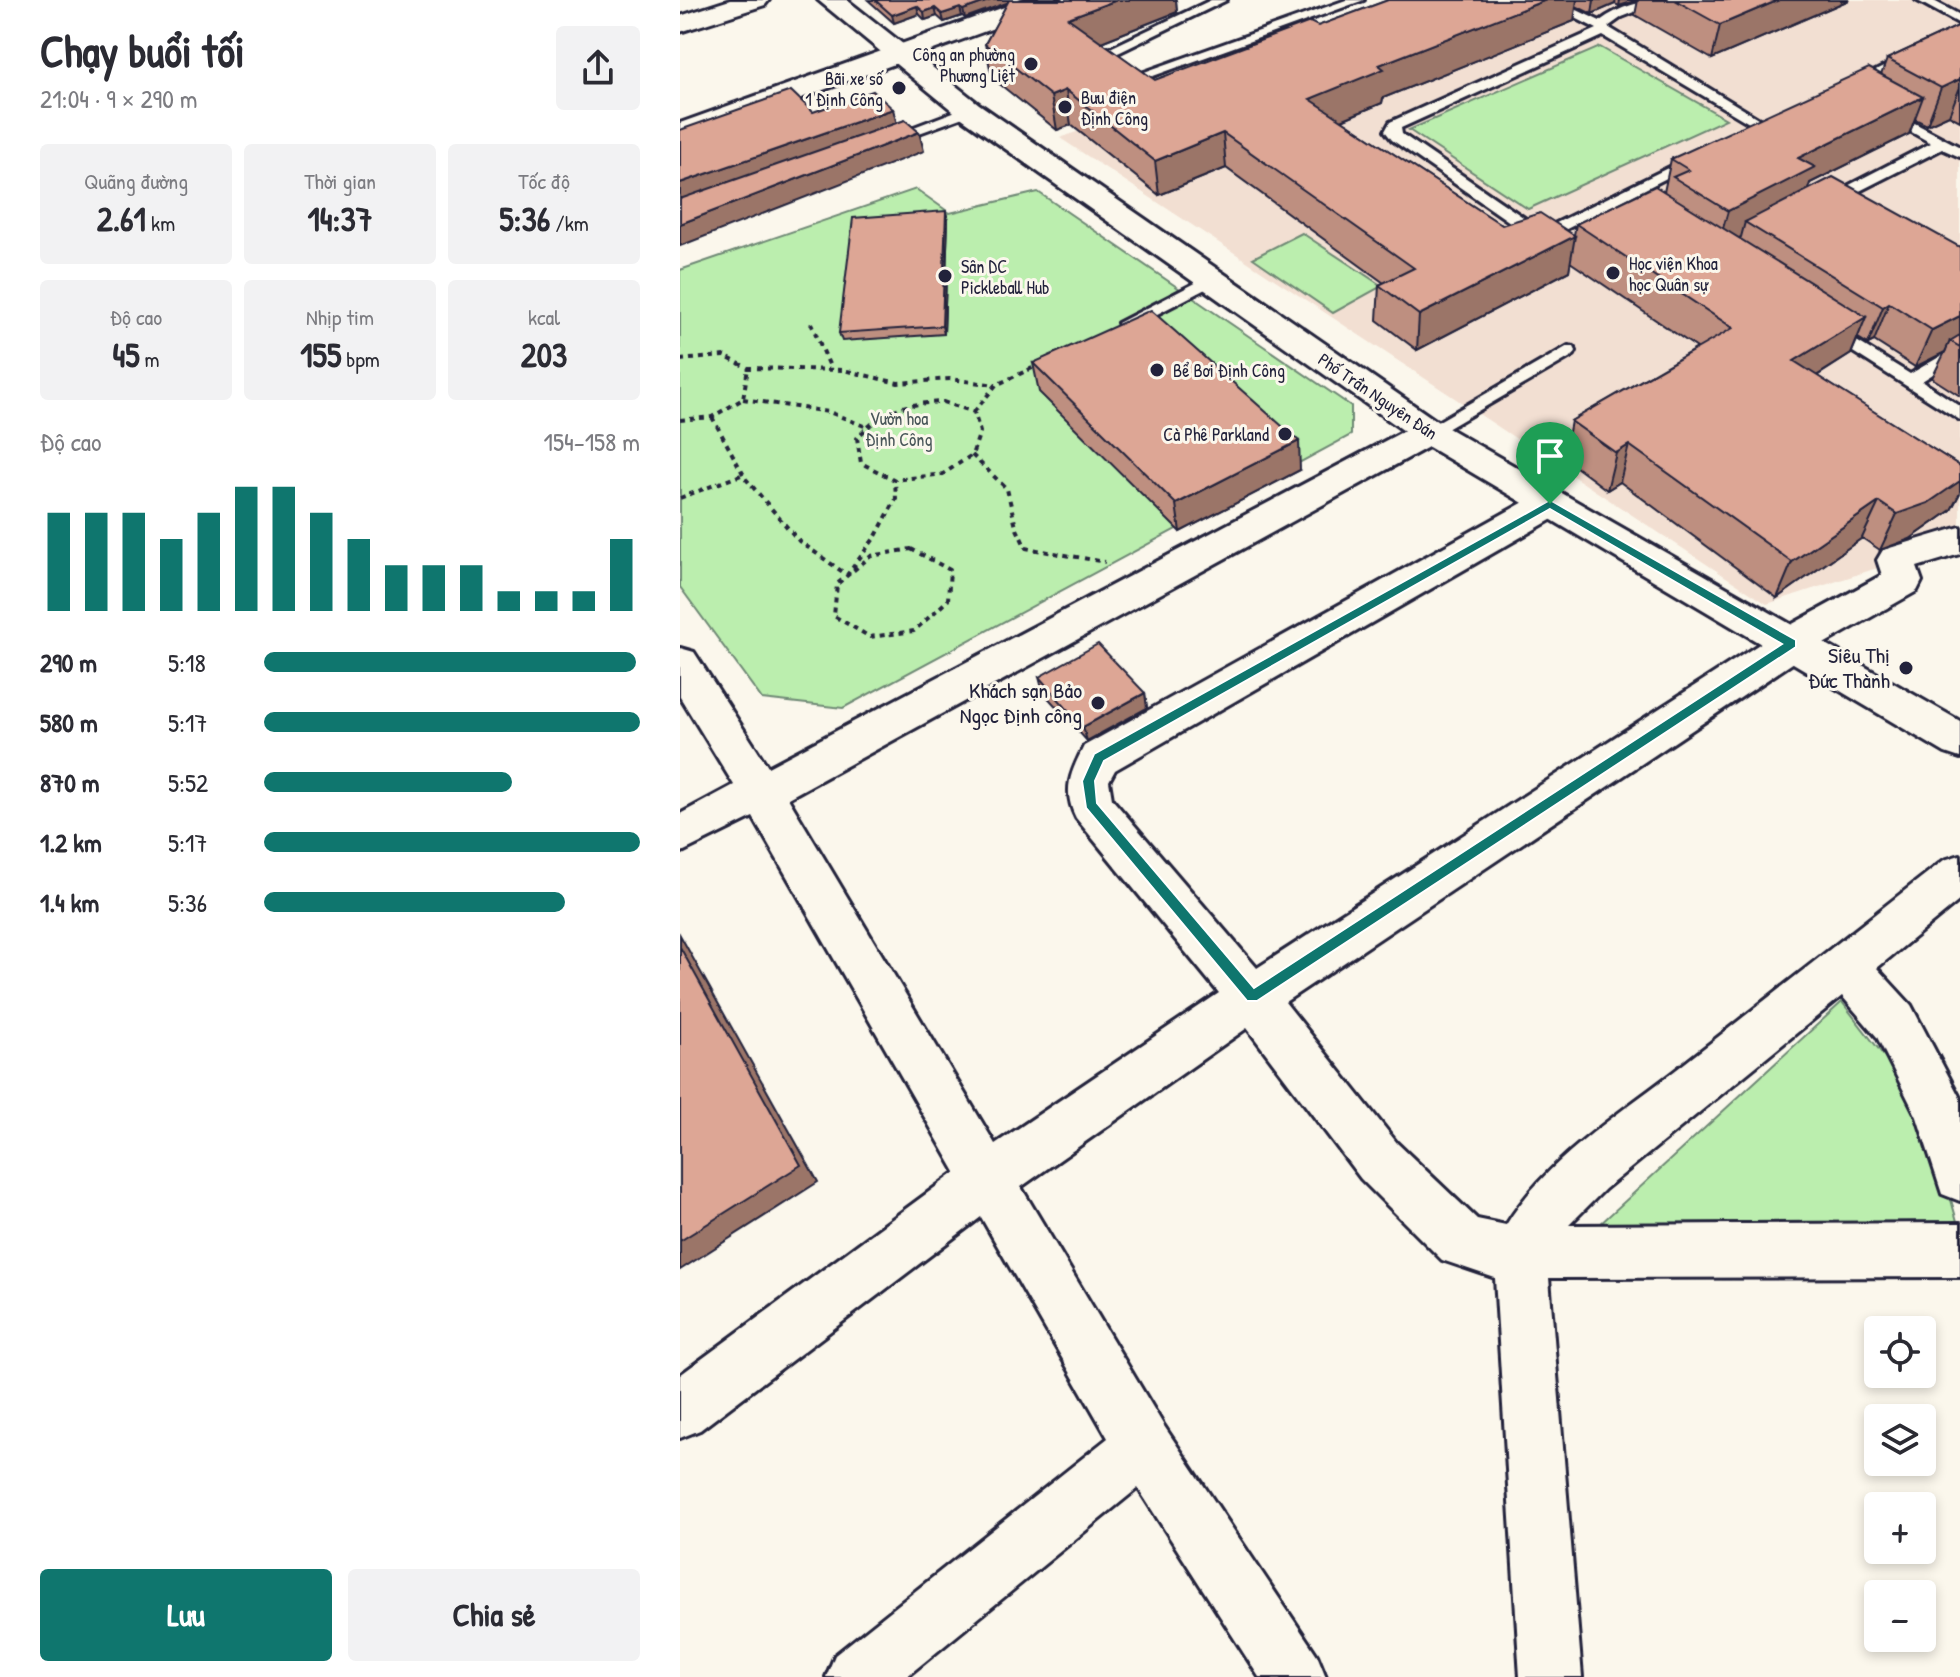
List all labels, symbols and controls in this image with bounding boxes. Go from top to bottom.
text: Chạy buổi tối [40,21,245,81]
button: share [556,26,640,110]
place label: Công an phường Phương Liệt [912,42,1016,88]
marker: Công an phường Phương Liệt [1022,55,1040,73]
place label: Bãi xe số 1 Định Công [805,66,884,112]
marker: Bãi xe số 1 Định Công [890,79,908,97]
text: 21:04 · 9 × 290 m [40,81,197,116]
place label: Bưu điện Định Công [1081,85,1148,131]
marker: Bưu điện Định Công [1056,98,1074,116]
text: Quãng đường [84,166,188,196]
text: Thời gian [304,166,376,196]
text: Tốc độ [518,166,570,196]
text: 2.61 [97,196,146,242]
text: 14:37 [307,196,373,242]
text: 5:36 [499,196,550,242]
text: km [146,208,175,238]
text: /km [550,208,589,238]
place label: Học viện Khoa học Quân sự [1629,251,1718,297]
place label: Sân DC Pickleball Hub [961,254,1050,300]
marker: Học viện Khoa học Quân sự [1604,264,1622,282]
marker: Sân DC Pickleball Hub [936,267,954,285]
text: Độ cao [110,302,162,332]
text: Nhịp tim [306,302,374,332]
text: kcal [528,302,560,332]
text: 45 [112,332,140,378]
text: 155 [300,332,341,378]
text: 203 [521,332,567,378]
text: m [140,344,160,374]
text: bpm [341,344,380,374]
street label: Phố Trần Nguyên Đán [1313,347,1443,445]
place label: Bể Bơi Định Công [1173,358,1285,383]
marker: Bể Bơi Định Công [1148,361,1166,379]
park label: Vườn hoa Định Công [865,406,933,452]
place label: Cà Phê Parkland [1163,422,1269,447]
pin [1516,422,1584,504]
text: Độ cao [40,424,102,459]
text: 154–158 m [544,424,640,459]
marker: Cà Phê Parkland [1276,425,1294,443]
icon: arrive [1528,434,1572,478]
place label: Siêu Thị Đức Thành [1808,640,1890,695]
text: 290 m [40,645,97,680]
text: 5:18 [168,645,206,680]
marker: Siêu Thị Đức Thành [1897,659,1915,677]
place label: Khách sạn Bảo Ngọc Định công [960,675,1082,730]
marker: Khách sạn Bảo Ngọc Định công [1089,694,1107,712]
text: 580 m [40,705,98,740]
text: 5:17 [168,705,207,740]
text: 870 m [40,765,99,800]
text: 5:52 [168,765,208,800]
text: 1.2 km [40,825,102,860]
text: 5:17 [168,825,207,860]
text: 1.4 km [40,885,99,920]
text: 5:36 [168,885,207,920]
map controls [1864,1316,1936,1652]
button: locate [1864,1316,1936,1388]
button: layers [1864,1404,1936,1476]
button: + [1864,1492,1936,1564]
button: Lưu [40,1569,332,1661]
button: Chia sẻ [348,1569,640,1661]
button: − [1864,1580,1936,1652]

